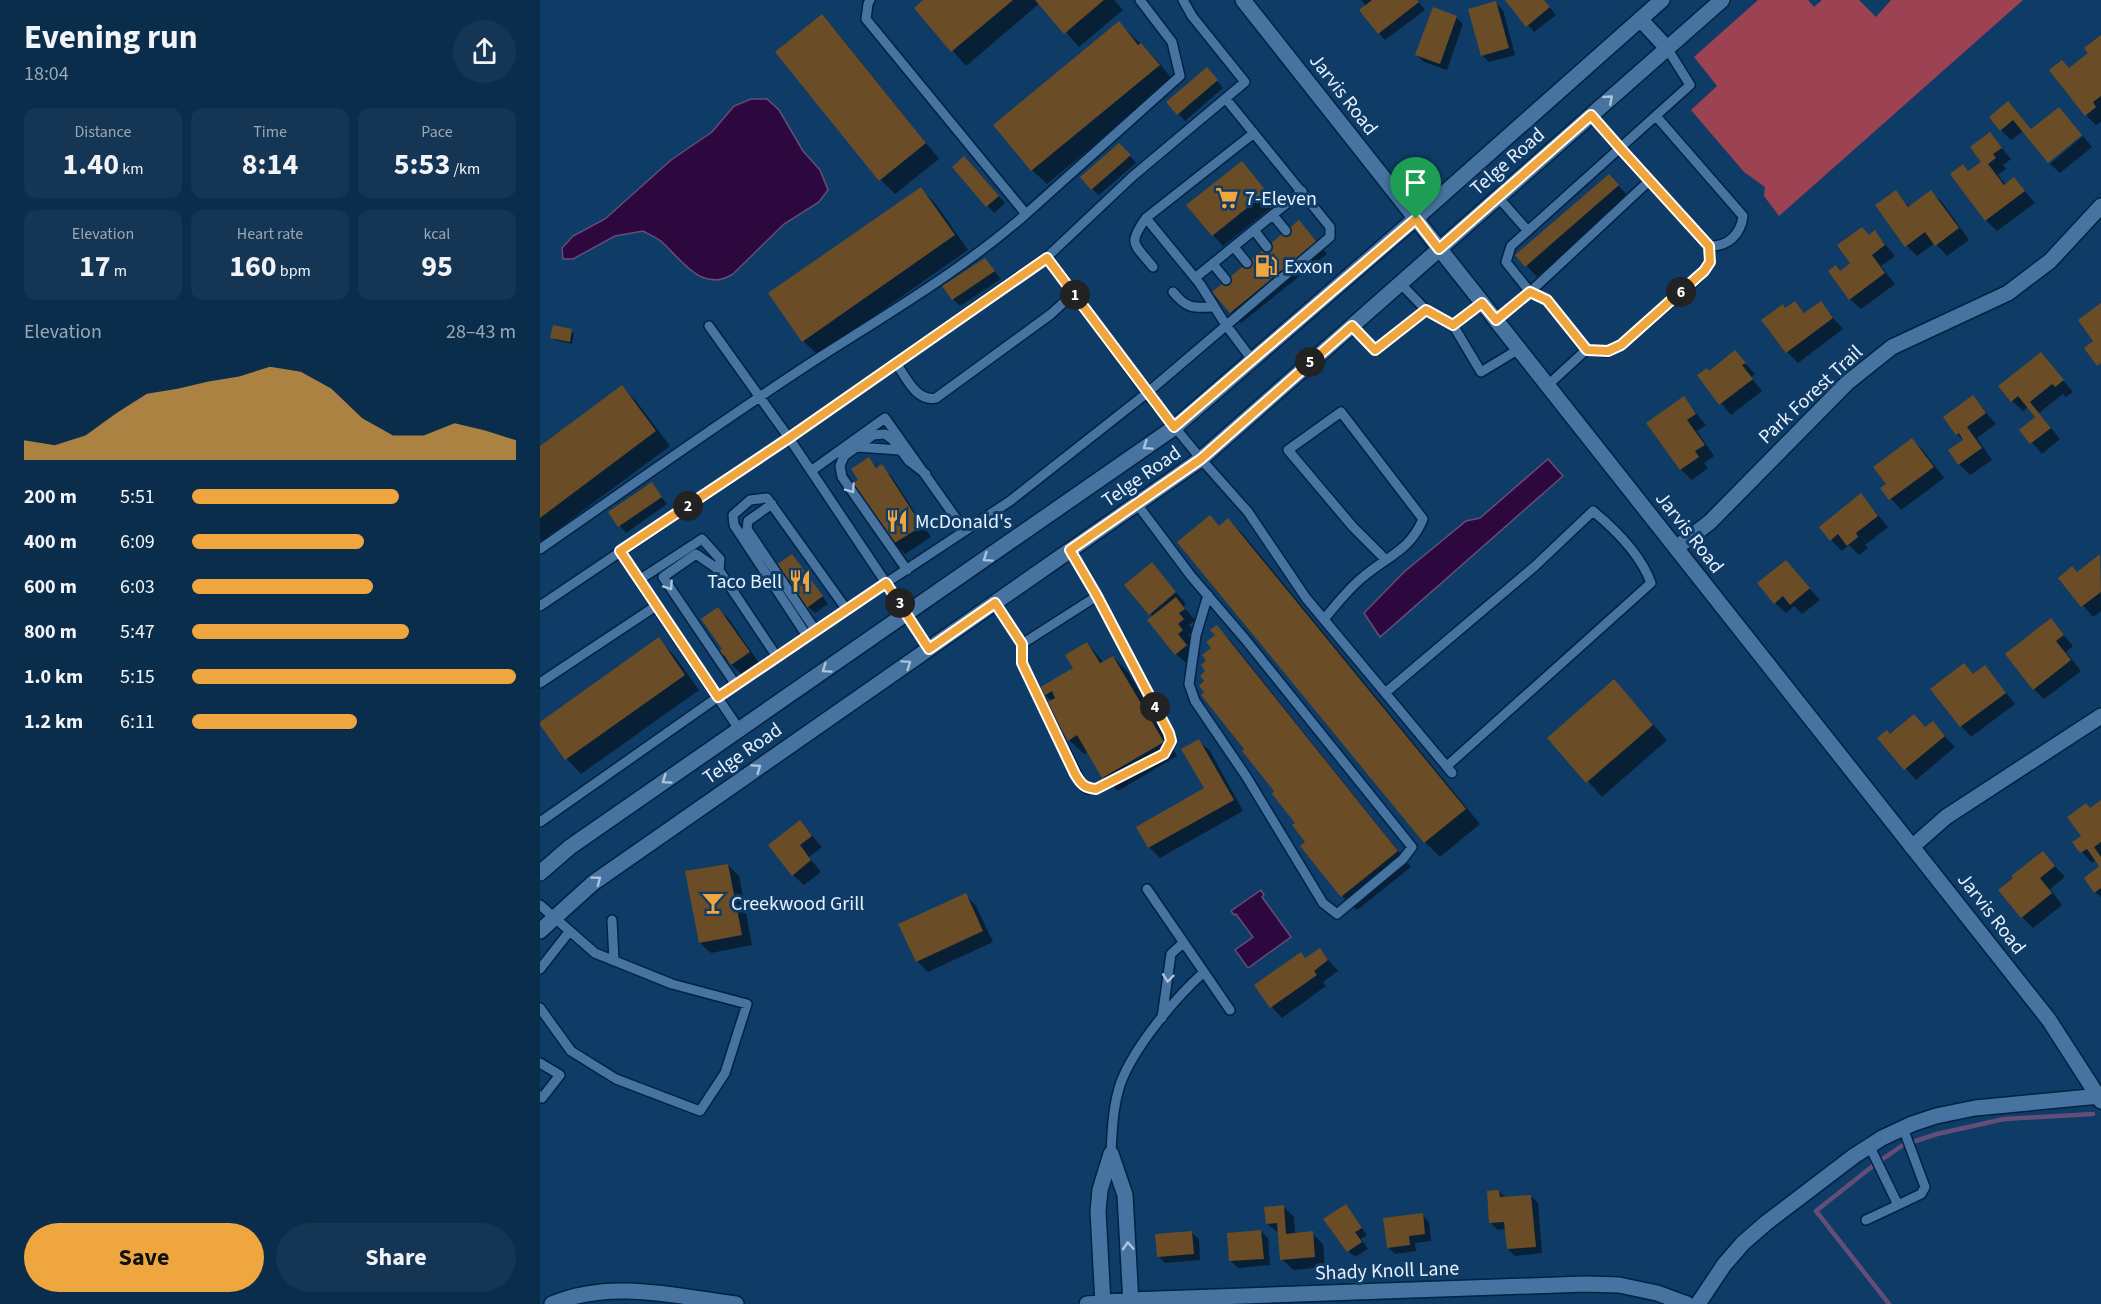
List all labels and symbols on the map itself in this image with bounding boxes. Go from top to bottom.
street label: Jarvis Road [1302,48,1384,141]
one-way arrow [1602,95,1613,106]
street label: Telge Road [1464,121,1551,202]
pin [1390,157,1441,219]
supermarket icon: 7-Eleven [1214,185,1240,211]
place label: 7-Eleven [1245,185,1317,213]
fuel station icon: Exxon [1253,253,1279,279]
place label: Exxon [1284,253,1333,281]
pin: 6 [1666,277,1696,307]
pin: 1 [1060,280,1090,310]
street label: Park Forest Trail [1752,339,1869,451]
pin: 5 [1295,347,1325,377]
street label: Telge Road [1096,439,1187,514]
one-way arrow [1142,439,1153,450]
one-way arrow [844,482,855,493]
street label: Jarvis Road [1648,486,1730,579]
pin: 2 [673,491,703,521]
restaurant icon: McDonald's [884,508,910,534]
place label: McDonald's [915,508,1012,536]
one-way arrow [982,551,993,562]
place label: Taco Bell [707,568,782,596]
restaurant icon: Taco Bell [787,568,813,594]
one-way arrow [662,580,673,591]
pin: 3 [885,588,915,618]
one-way arrow [900,660,911,671]
one-way arrow [822,662,833,673]
pin: 4 [1140,692,1170,722]
street label: Telge Road [697,716,788,791]
one-way arrow [751,764,762,775]
one-way arrow [662,773,673,784]
street label: Jarvis Road [1950,867,2032,960]
one-way arrow [591,876,602,887]
bar icon: Creekwood Grill [700,890,726,916]
place label: Creekwood Grill [731,890,864,918]
one-way arrow [1162,974,1174,983]
one-way arrow [1121,1241,1134,1250]
street label: Shady Knoll Lane [1314,1254,1460,1288]

